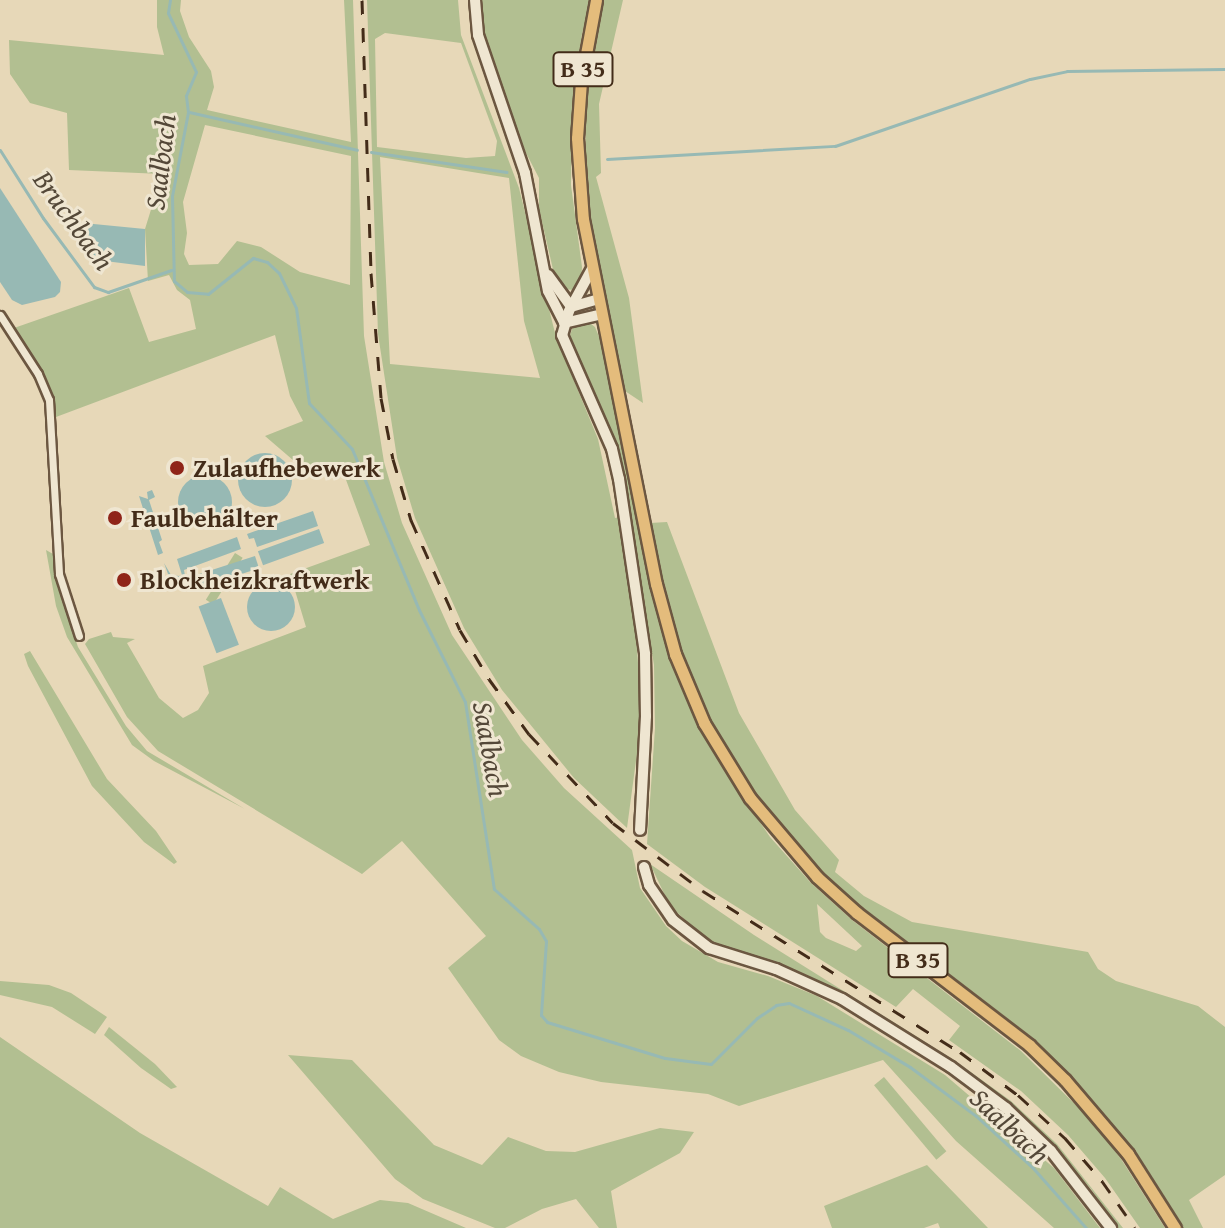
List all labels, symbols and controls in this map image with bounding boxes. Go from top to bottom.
road number: B 35 [551,49,615,89]
water label: Saalbach [137,112,183,212]
water label: Bruchbach [27,164,121,276]
place label: Zulaufhebewerk [193,452,380,484]
marker: Zulaufhebewerk [168,459,186,477]
place label: Faulbehälter [131,502,278,534]
marker: Faulbehälter [106,509,124,527]
place label: Blockheizkraftwerk [140,564,369,596]
marker: Blockheizkraftwerk [115,571,133,589]
water label: Saalbach [466,699,516,799]
road number: B 35 [886,940,950,980]
water label: Saalbach [963,1081,1057,1171]

